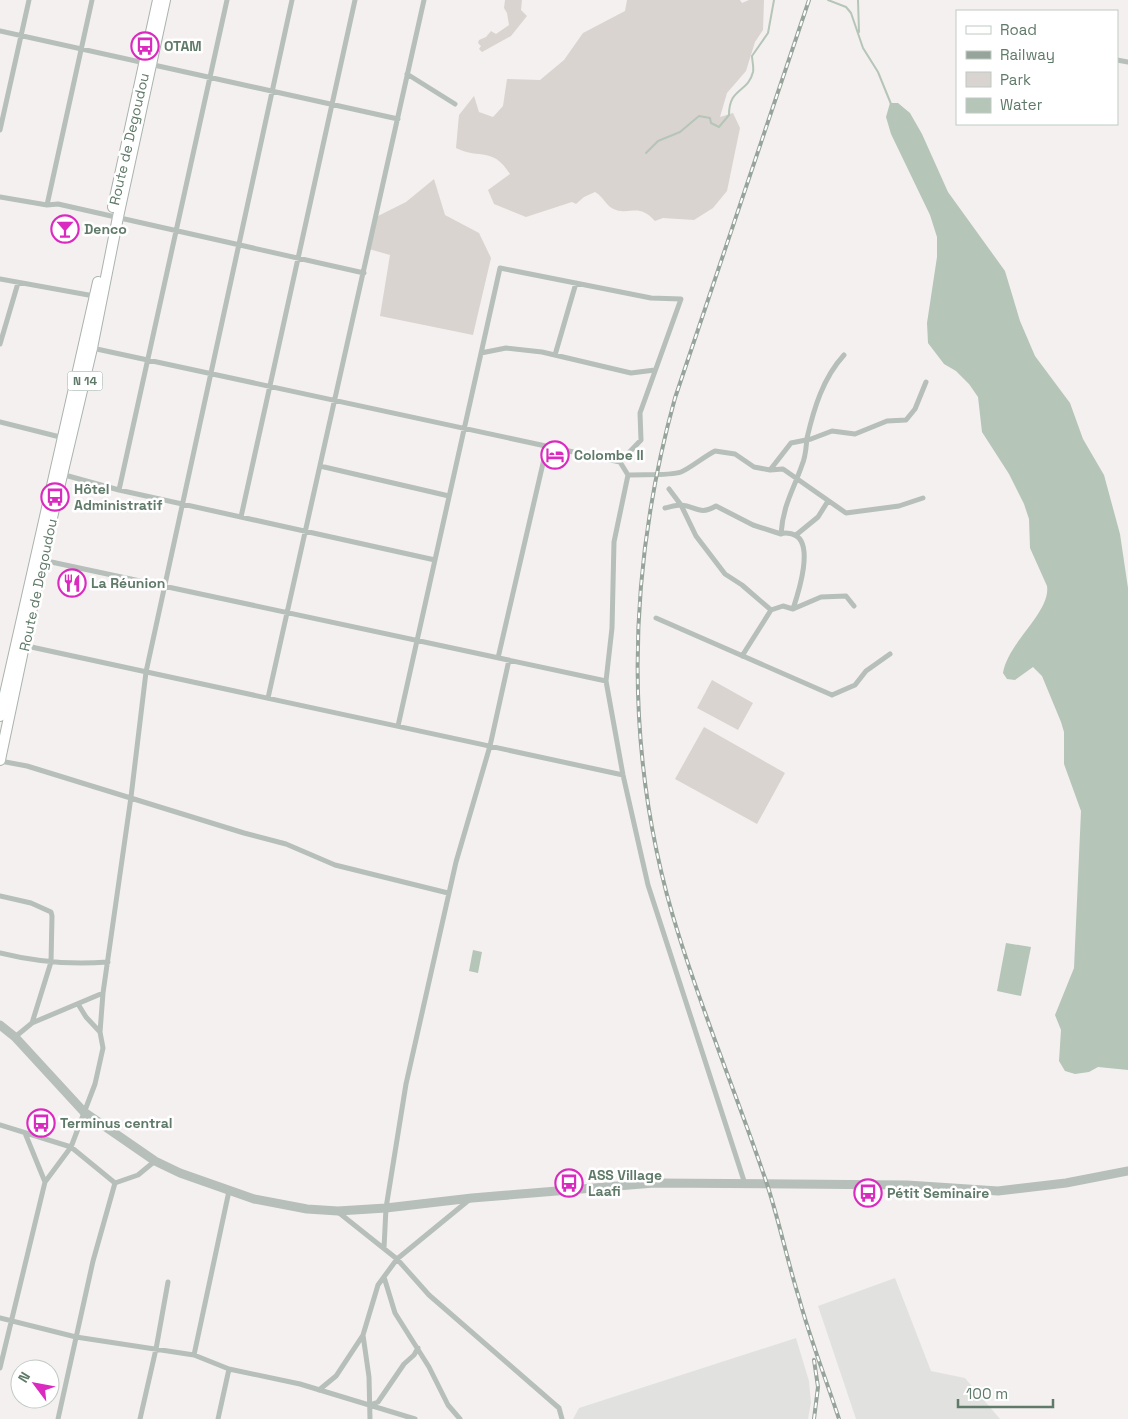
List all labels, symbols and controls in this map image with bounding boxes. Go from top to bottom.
legend [956,10,1118,125]
text: Road [1000,20,1037,39]
bus stop icon: OTAM [130,31,160,61]
place label: OTAM [164,37,202,55]
text: Railway [1000,45,1055,64]
text: Park [1000,70,1031,89]
street label: Route de Degoudou [105,71,153,207]
text: Water [1000,95,1043,114]
bar icon: Denco [50,214,80,244]
place label: Denco [84,220,127,238]
road number: N 14 [68,372,102,391]
hotel icon: Colombe II [540,440,570,470]
place label: Colombe II [574,446,644,464]
place label: Hôtel Administratif [74,480,163,514]
bus stop icon: Hôtel Administratif [40,482,70,512]
street label: Route de Degoudou [15,517,61,653]
restaurant icon: La Réunion [57,568,87,598]
place label: La Réunion [91,574,165,592]
bus stop icon: Terminus central [26,1108,56,1138]
place label: Terminus central [60,1114,173,1132]
place label: ASS Village Laafi [588,1166,662,1200]
bus stop icon: ASS Village Laafi [554,1168,584,1198]
bus stop icon: Pétit Seminaire [853,1178,883,1208]
place label: Pétit Seminaire [887,1184,989,1202]
north arrow [10,1359,60,1409]
text: N [14,1368,34,1386]
scale bar [958,1376,1053,1408]
text: 100 m [966,1384,1008,1403]

